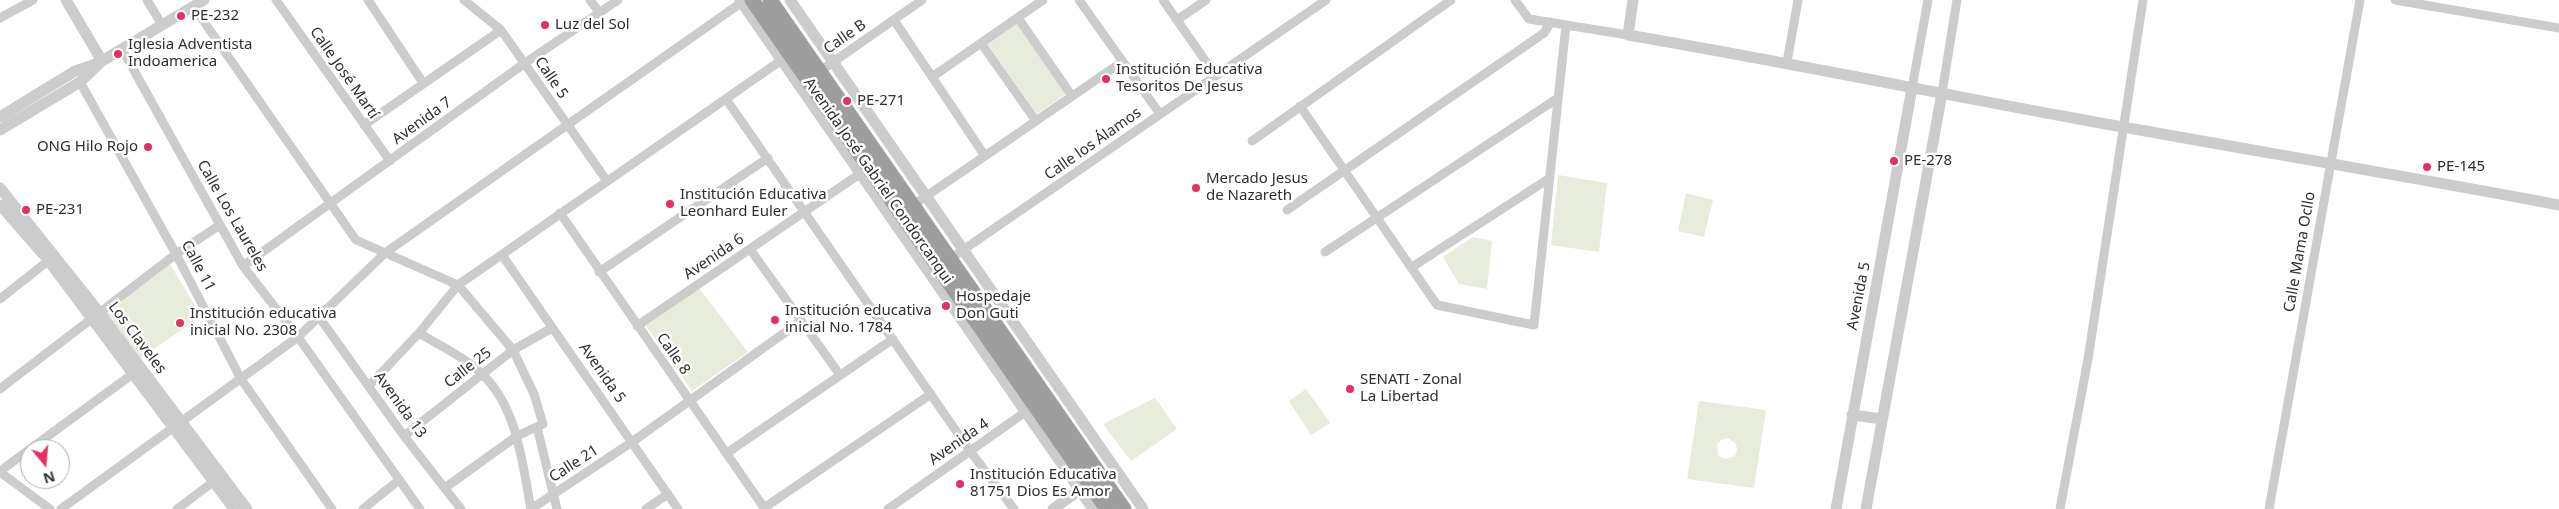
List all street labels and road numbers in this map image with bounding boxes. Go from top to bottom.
street label: Calle B [820,16,870,58]
street label: Calle José Martí [306,24,382,122]
street label: Calle 5 [531,54,571,102]
street label: Avenida José Gabriel Condorcanqui [800,75,956,287]
street label: Avenida 7 [389,93,455,149]
street label: Calle los Álamos [1041,104,1145,184]
street label: Calle Los Laureles [193,157,271,275]
street label: Calle Mama Ocllo [2281,190,2319,314]
street label: Avenida 6 [680,230,748,284]
street label: Calle 11 [177,237,219,295]
street label: Avenida 5 [1844,260,1874,332]
street label: Los Claveles [104,298,170,378]
street label: Calle 8 [652,330,694,378]
street label: Avenida 5 [575,340,629,406]
street label: Calle 25 [441,344,495,392]
street label: Avenida 13 [370,368,430,442]
street label: Avenida 4 [926,415,992,469]
street label: Calle 21 [546,441,602,487]

